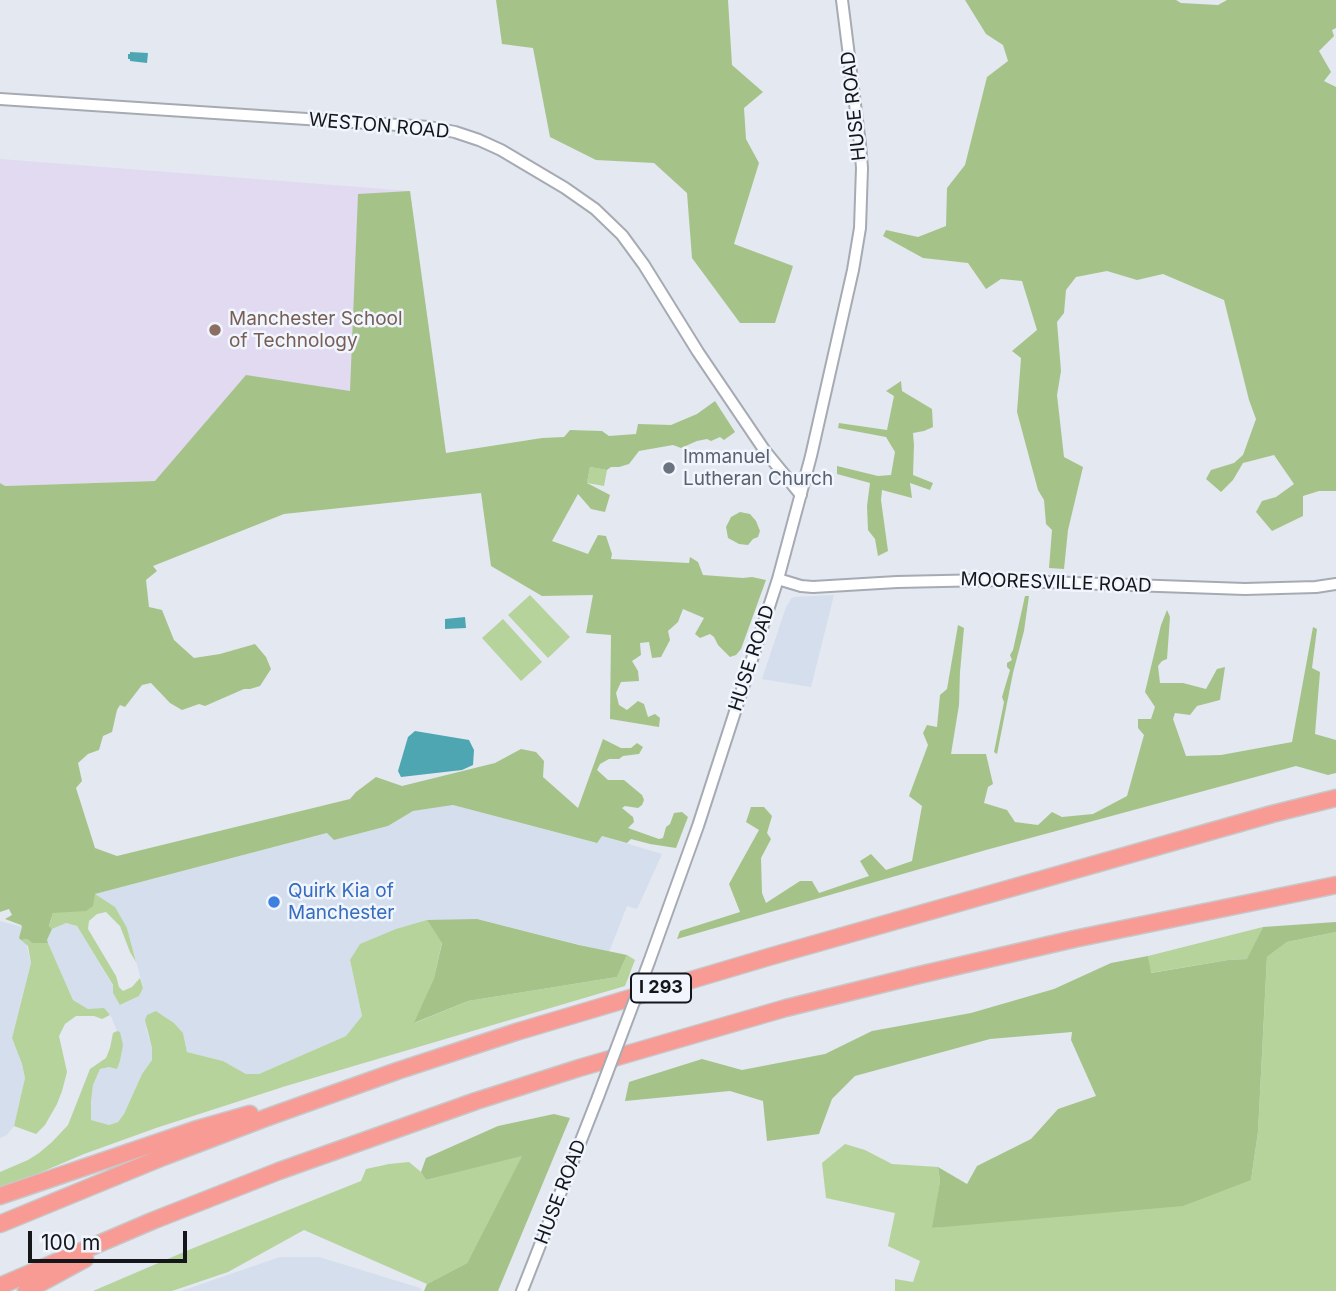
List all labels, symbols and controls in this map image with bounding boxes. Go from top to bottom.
street label: HUSE ROAD [837,50,871,162]
street label: WESTON ROAD [308,108,450,144]
place label: Manchester School of Technology [229,308,403,352]
marker: Manchester School of Technology [207,322,223,338]
place label: Immanuel Lutheran Church [683,446,833,490]
marker: Immanuel Lutheran Church [661,460,677,476]
street label: MOORESVILLE ROAD [960,568,1152,598]
street label: HUSE ROAD [724,602,780,714]
place label: Quirk Kia of Manchester [288,880,395,924]
marker: Quirk Kia of Manchester [266,894,282,910]
road number: I 293 [631,973,691,1002]
street label: HUSE ROAD [531,1137,591,1247]
scale bar [32,1218,191,1262]
text: 100 m [41,1230,100,1255]

